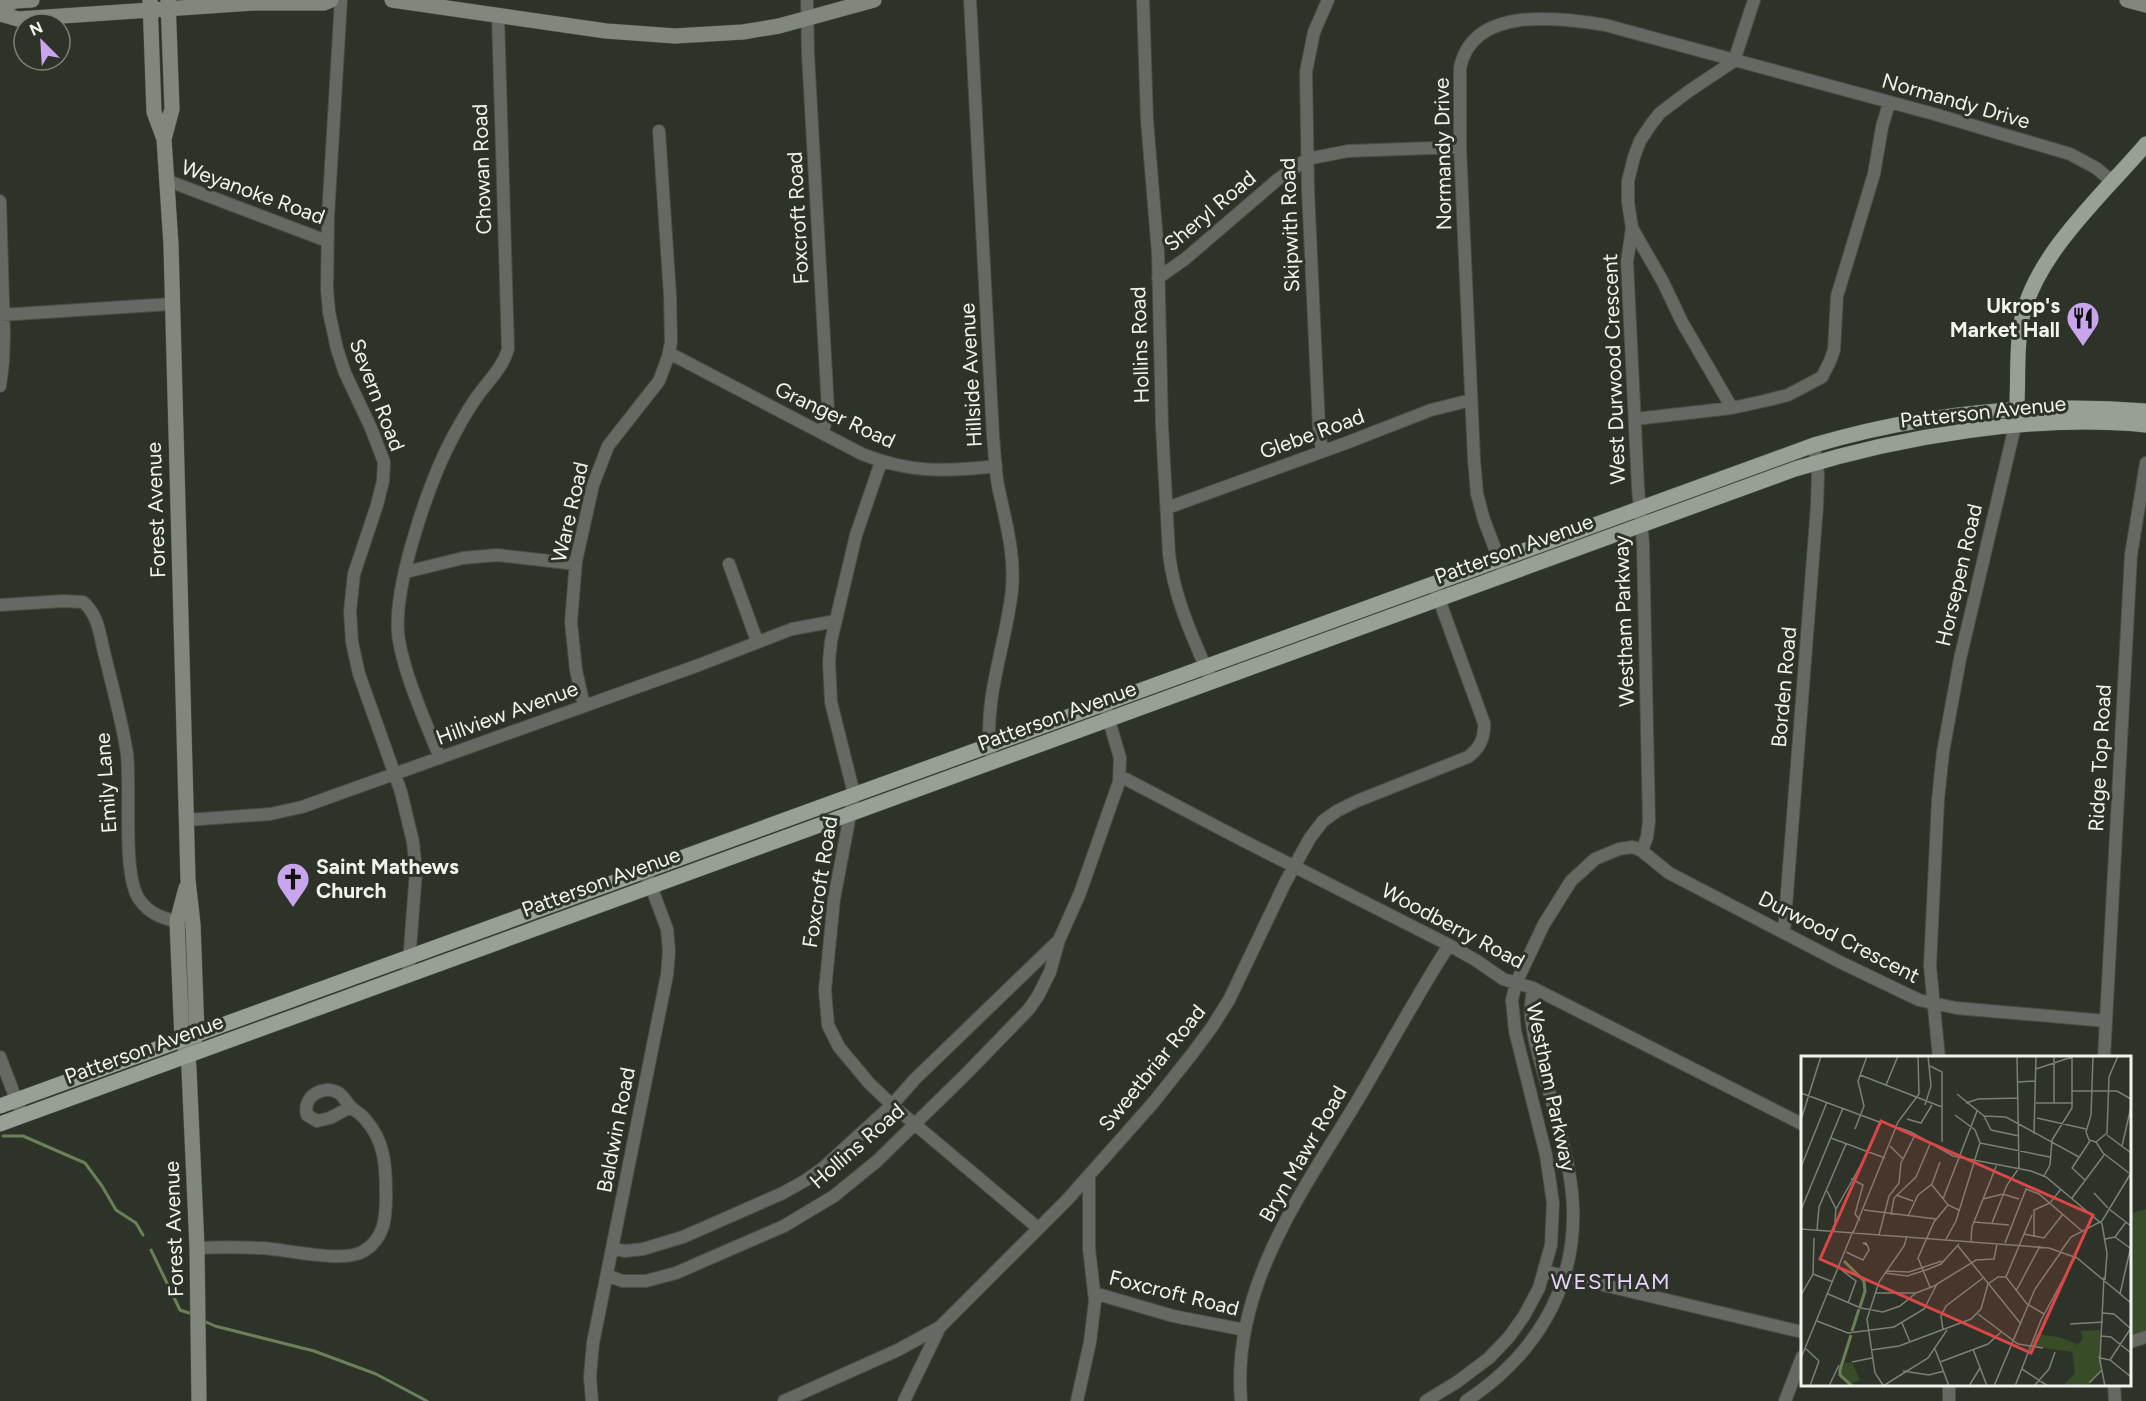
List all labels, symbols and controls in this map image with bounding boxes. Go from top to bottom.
north arrow [12,12,72,72]
text: N [27,18,46,40]
street label: Normandy Drive [1879,67,2033,134]
street label: Normandy Drive [1429,77,1456,231]
street label: Chowan Road [467,103,496,235]
street label: Foxcroft Road [782,151,813,285]
street label: Weyanoke Road [178,154,328,229]
street label: Skipwith Road [1275,157,1304,293]
street label: Sheryl Road [1159,165,1261,256]
street label: West Durwood Crescent [1597,253,1630,485]
street label: Hollins Road [1125,286,1154,404]
place label: Ukrop's Market Hall [1950,293,2060,342]
restaurant icon: Ukrop's Market Hall [2065,300,2101,347]
street label: Hillside Avenue [954,302,987,448]
street label: Severn Road [345,335,410,455]
street label: Granger Road [771,376,899,453]
street label: Patterson Avenue [1899,390,2067,433]
street label: Glebe Road [1256,403,1367,464]
street label: Forest Avenue [141,442,170,578]
street label: Ware Road [546,459,593,564]
street label: Horsepen Road [1930,501,1987,649]
street label: Patterson Avenue [1431,508,1597,589]
street label: Westham Parkway [1608,535,1639,707]
street label: Borden Road [1766,626,1801,748]
street label: Hillview Avenue [432,675,581,750]
street label: Patterson Avenue [974,675,1140,756]
street label: Ridge Top Road [2083,684,2116,832]
street label: Emily Lane [90,732,121,834]
street label: Foxcroft Road [797,814,842,950]
street label: Patterson Avenue [518,841,684,922]
place label: Saint Mathews Church [316,854,459,903]
church icon: Saint Mathews Church [275,861,311,908]
street label: Woodberry Road [1377,877,1529,974]
street label: Durwood Crescent [1755,885,1924,988]
street label: Sweetbriar Road [1093,999,1210,1136]
street label: Westham Parkway [1521,1000,1582,1173]
street label: Patterson Avenue [61,1008,227,1089]
inset map [1801,1056,2131,1386]
street label: Baldwin Road [591,1065,640,1195]
street label: Bryn Mawr Road [1253,1081,1352,1226]
street label: Hollins Road [804,1098,909,1193]
street label: Forest Avenue [159,1161,188,1297]
street label: Foxcroft Road [1107,1264,1242,1321]
district label: WESTHAM [1551,1268,1671,1295]

